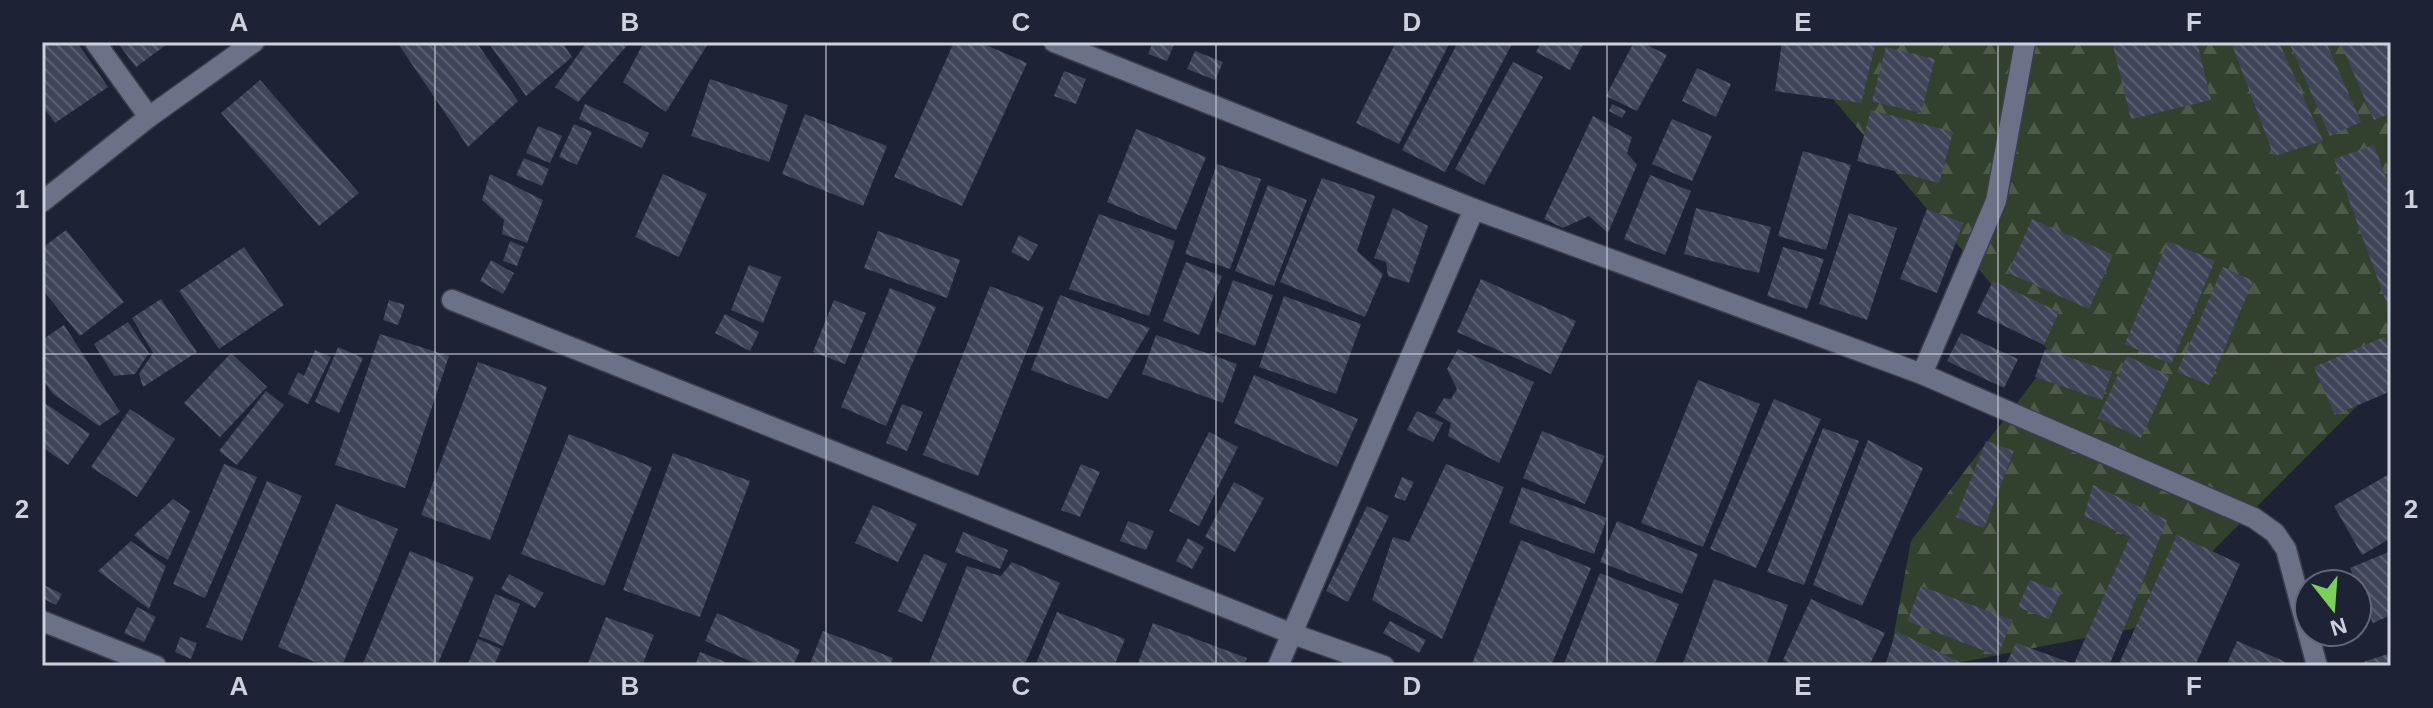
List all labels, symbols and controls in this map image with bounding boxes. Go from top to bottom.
text: A [230,7,249,37]
text: B [621,7,639,37]
text: C [1012,7,1031,37]
text: D [1403,7,1421,37]
text: E [1794,7,1812,37]
text: F [2186,7,2202,37]
text: 1 [15,184,29,214]
text: 1 [2404,184,2418,214]
text: 2 [15,494,29,524]
text: 2 [2404,494,2418,524]
north arrow [2293,568,2373,648]
text: N [2327,612,2350,641]
text: A [230,671,249,701]
text: B [621,671,639,701]
text: C [1012,671,1031,701]
text: D [1403,671,1421,701]
text: E [1794,671,1812,701]
text: F [2186,671,2202,701]

